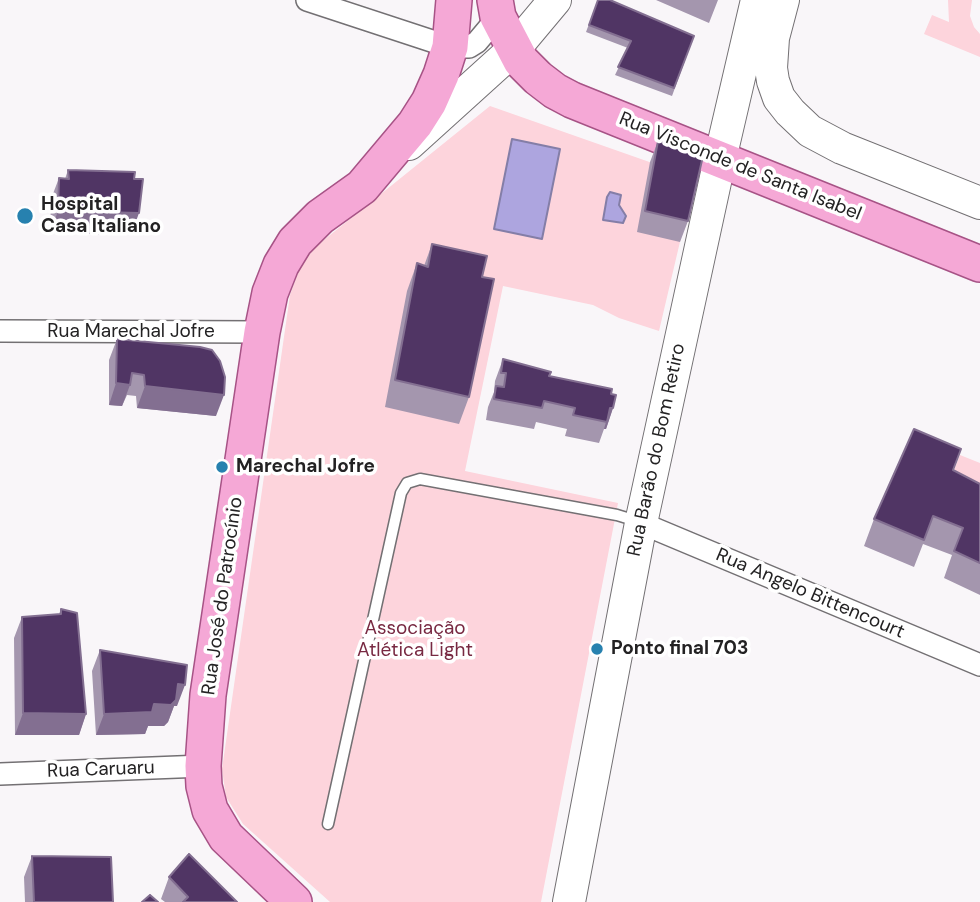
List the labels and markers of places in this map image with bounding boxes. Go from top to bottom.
place label: Hospital Casa Italiano [41,194,161,238]
marker: Hospital Casa Italiano [15,206,35,226]
place label: Marechal Jofre [236,456,375,478]
marker: Marechal Jofre [214,459,230,475]
place label: Ponto final 703 [611,638,748,660]
marker: Ponto final 703 [589,641,605,657]

